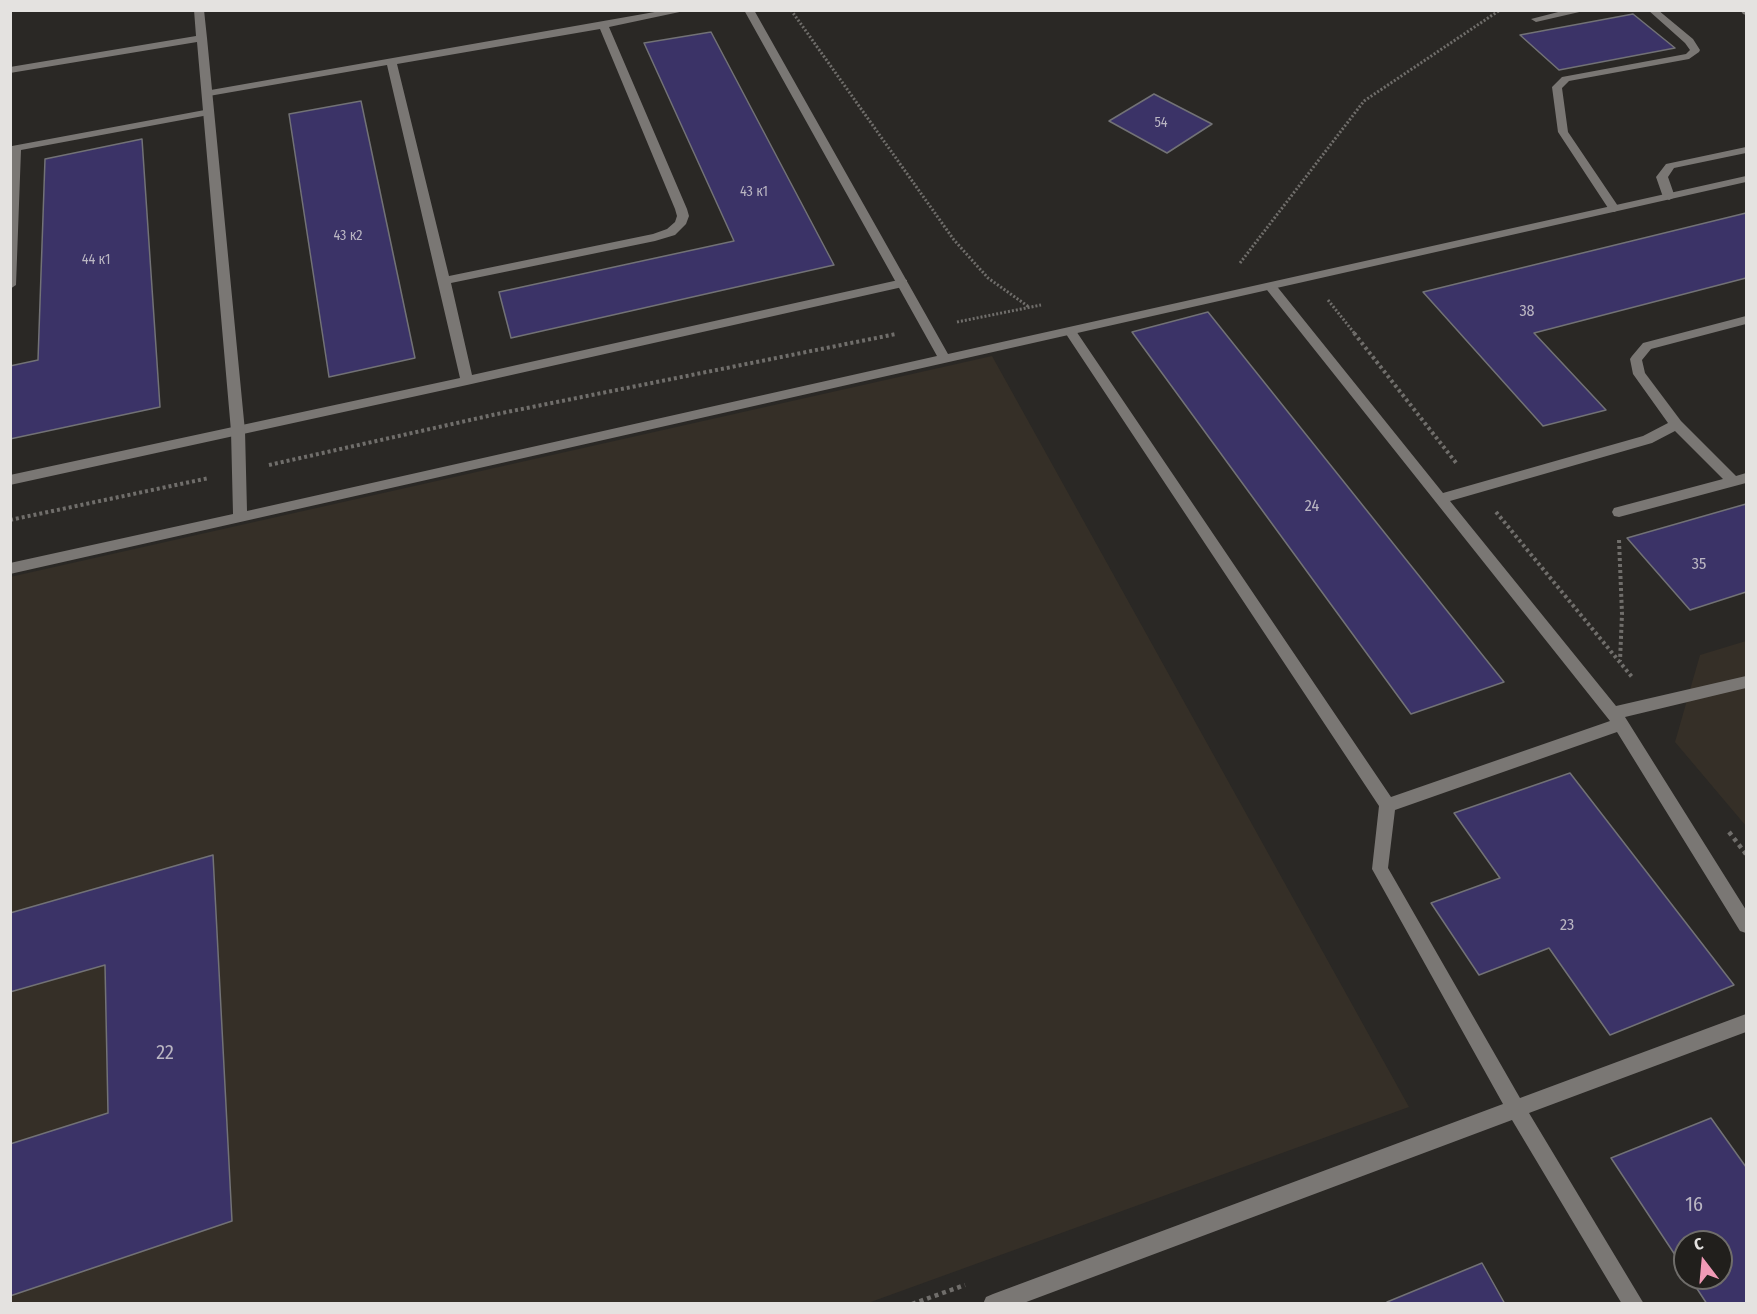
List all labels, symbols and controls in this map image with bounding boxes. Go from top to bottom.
house number: 54 [1154,115,1168,131]
house number: 43 к1 [740,184,768,200]
house number: 43 к2 [334,228,362,244]
house number: 44 к1 [82,252,110,268]
house number: 38 [1519,302,1535,322]
house number: 24 [1305,497,1319,517]
house number: 35 [1692,555,1706,575]
house number: 23 [1560,916,1574,936]
house number: 22 [156,1041,174,1065]
house number: 16 [1685,1193,1703,1217]
north arrow [1673,1230,1733,1290]
text: С [1692,1234,1705,1254]

